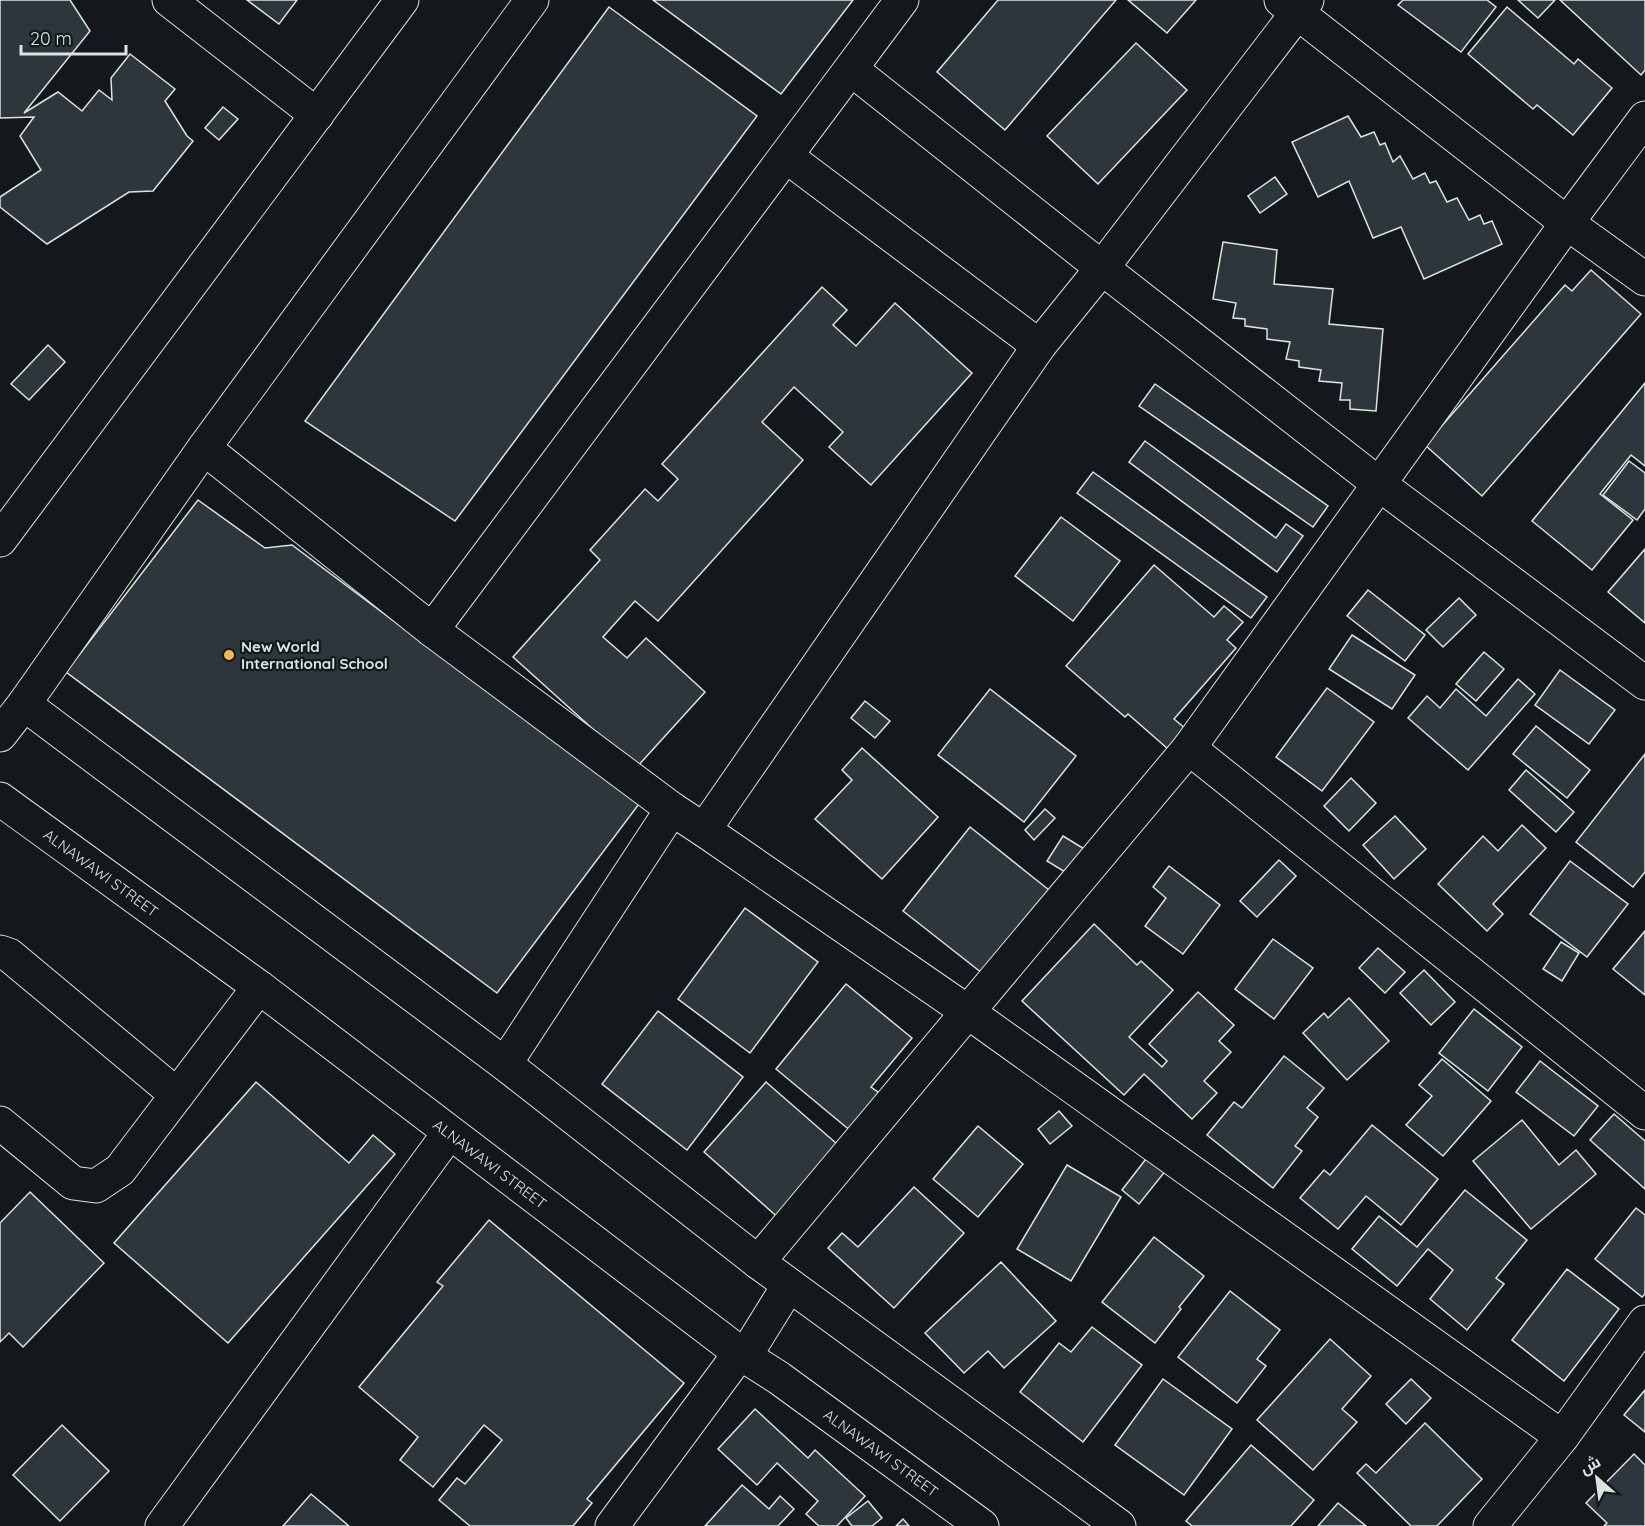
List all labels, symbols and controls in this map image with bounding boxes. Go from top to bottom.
scale bar [21,18,126,56]
text: 20 m [30,27,72,50]
place label: New World International School [241,637,388,673]
marker: New World International School [222,648,236,662]
street label: ALNAWAWI STREET [40,825,162,921]
street label: ALNAWAWI STREET [429,1115,551,1213]
street label: ALNAWAWI STREET [820,1405,942,1501]
north arrow [1567,1448,1627,1508]
text: ش [1576,1451,1604,1478]

